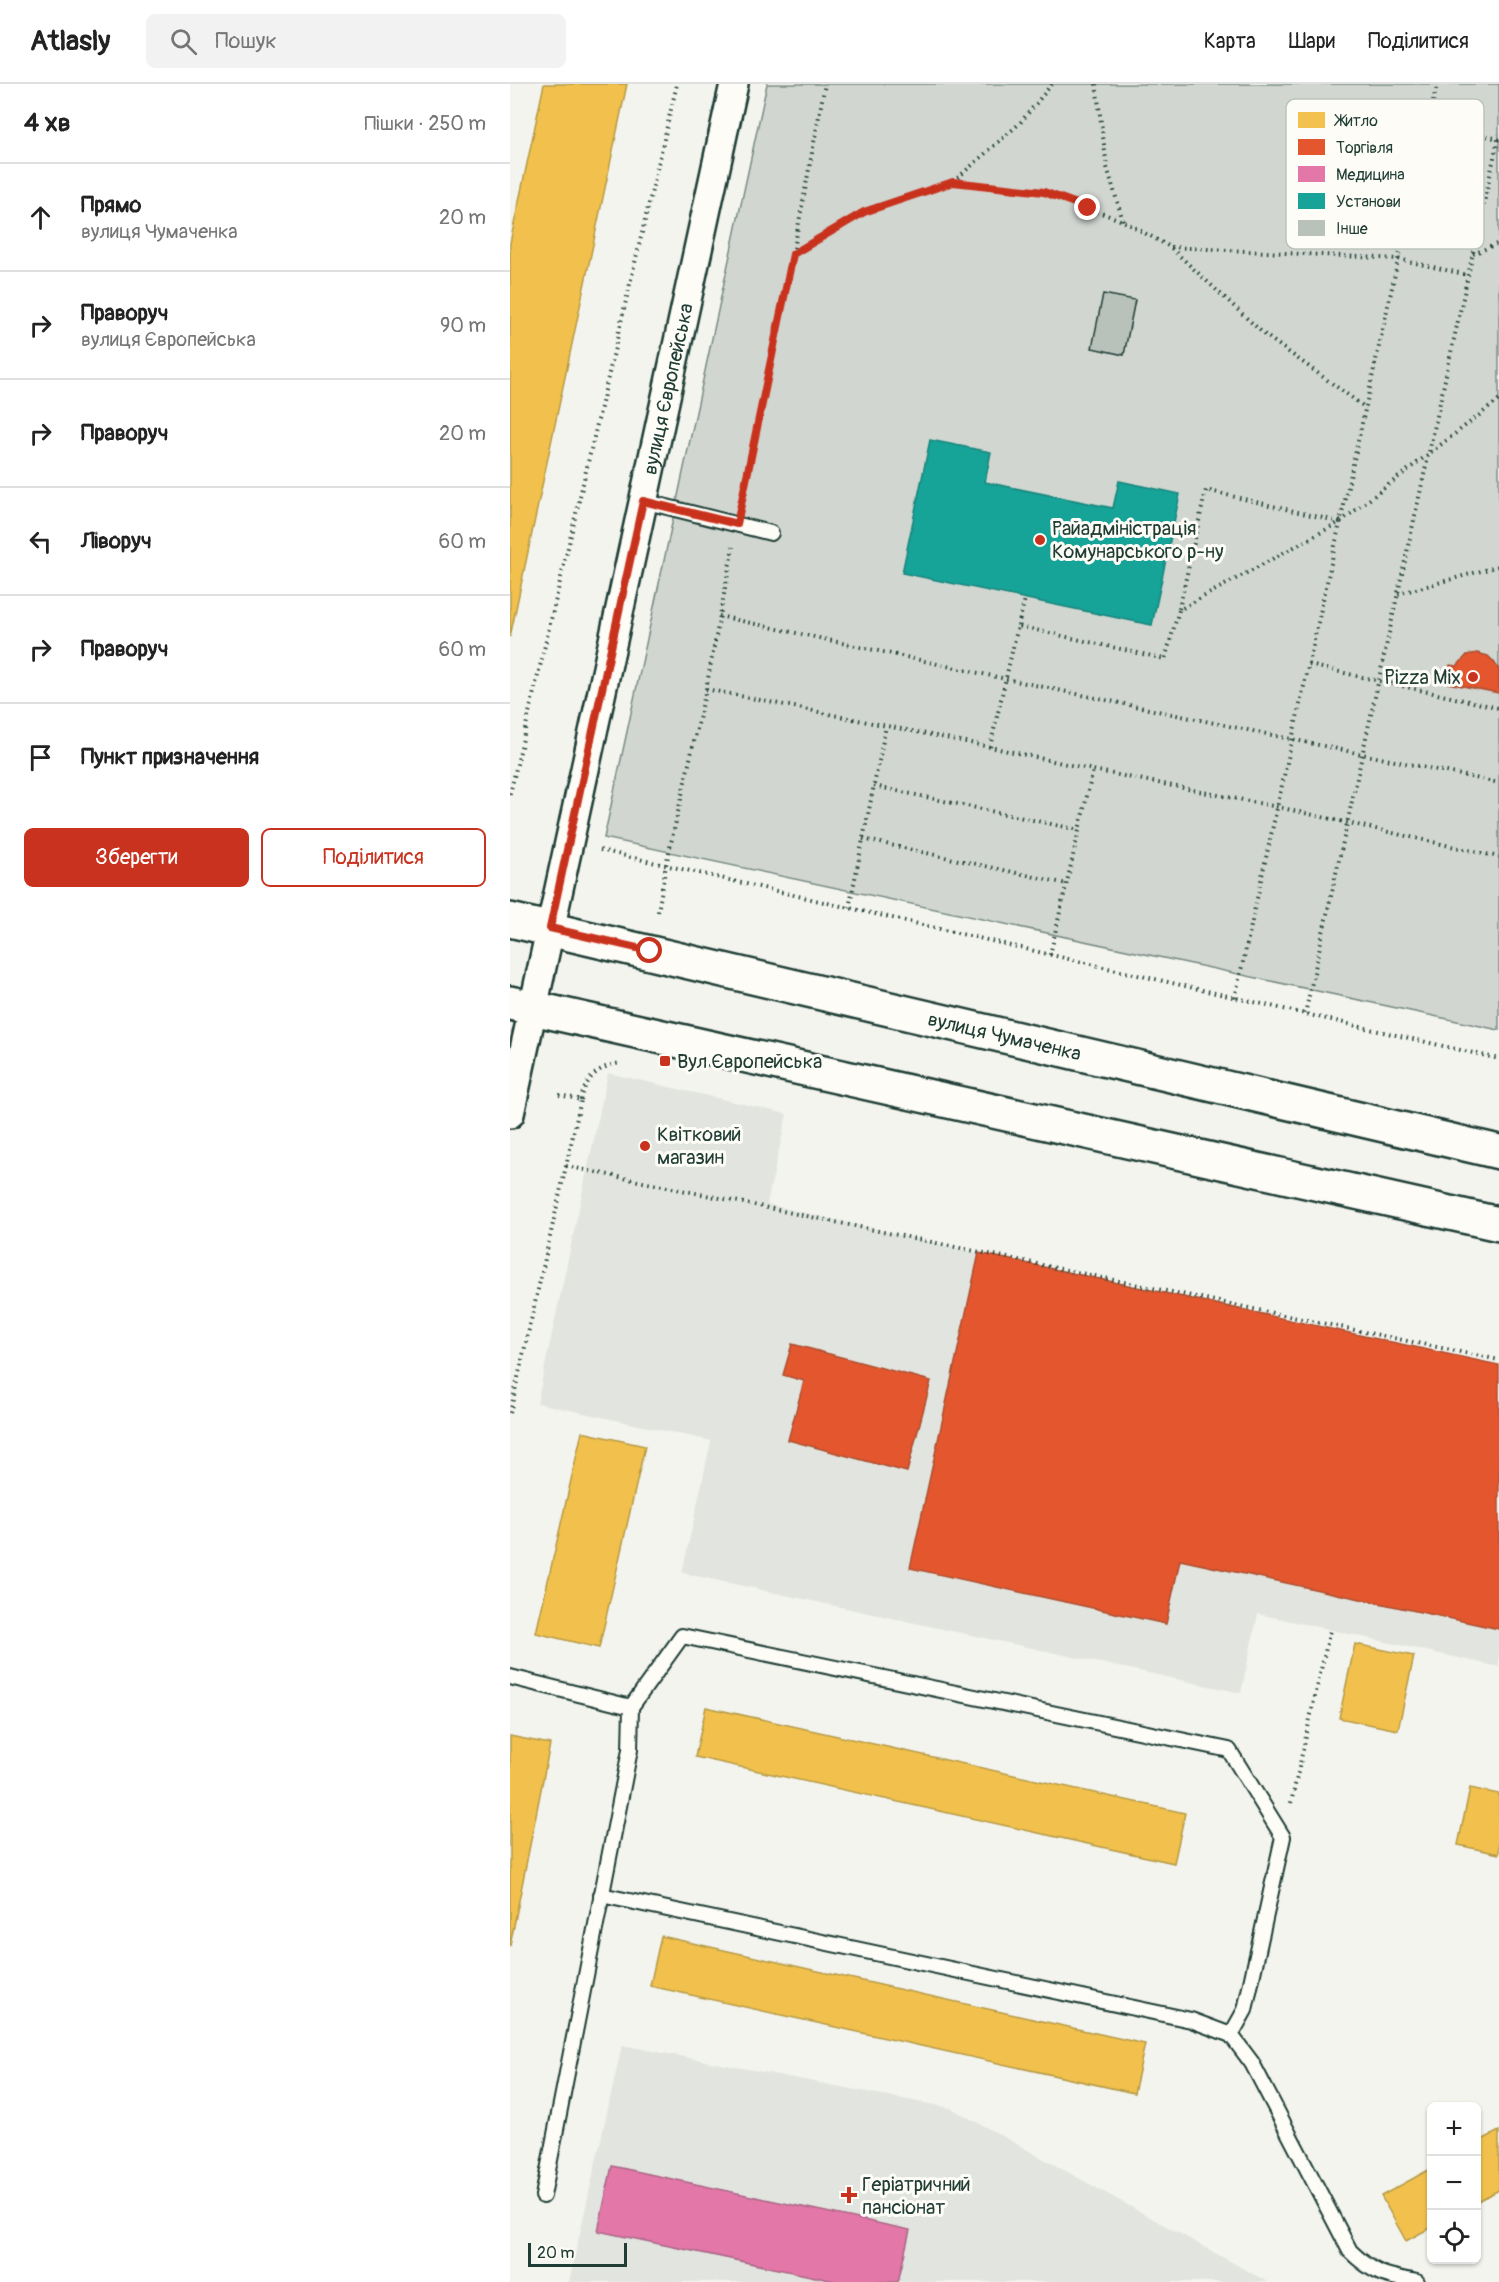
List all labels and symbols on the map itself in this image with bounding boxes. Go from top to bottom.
legend [1286,99,1484,249]
text: Житло [1333,111,1378,131]
text: Торгівля [1336,138,1393,158]
text: Медицина [1336,165,1405,185]
text: Установи [1336,192,1400,212]
route end [1074,194,1100,220]
text: Інше [1336,219,1368,239]
street label: вулиця Європейська [637,301,698,477]
place label: Райадміністрація Комунарського р-ну [1052,516,1224,564]
marker: Райадміністрація Комунарського р-ну [1033,533,1047,547]
place label: Pizza Mix [1384,665,1461,690]
marker: Pizza Mix [1466,670,1480,684]
route start [636,937,662,963]
street label: вулиця Чумаченка [925,1006,1084,1066]
place label: Вул Європейська [677,1049,822,1074]
marker: Вул Європейська [658,1054,672,1068]
place label: Квітковий магазин [657,1122,741,1170]
marker: Квітковий магазин [638,1139,652,1153]
place label: Геріатричний пансіонат [862,2172,971,2220]
marker: Геріатричний пансіонат [840,2186,858,2204]
scale bar [528,2240,627,2268]

